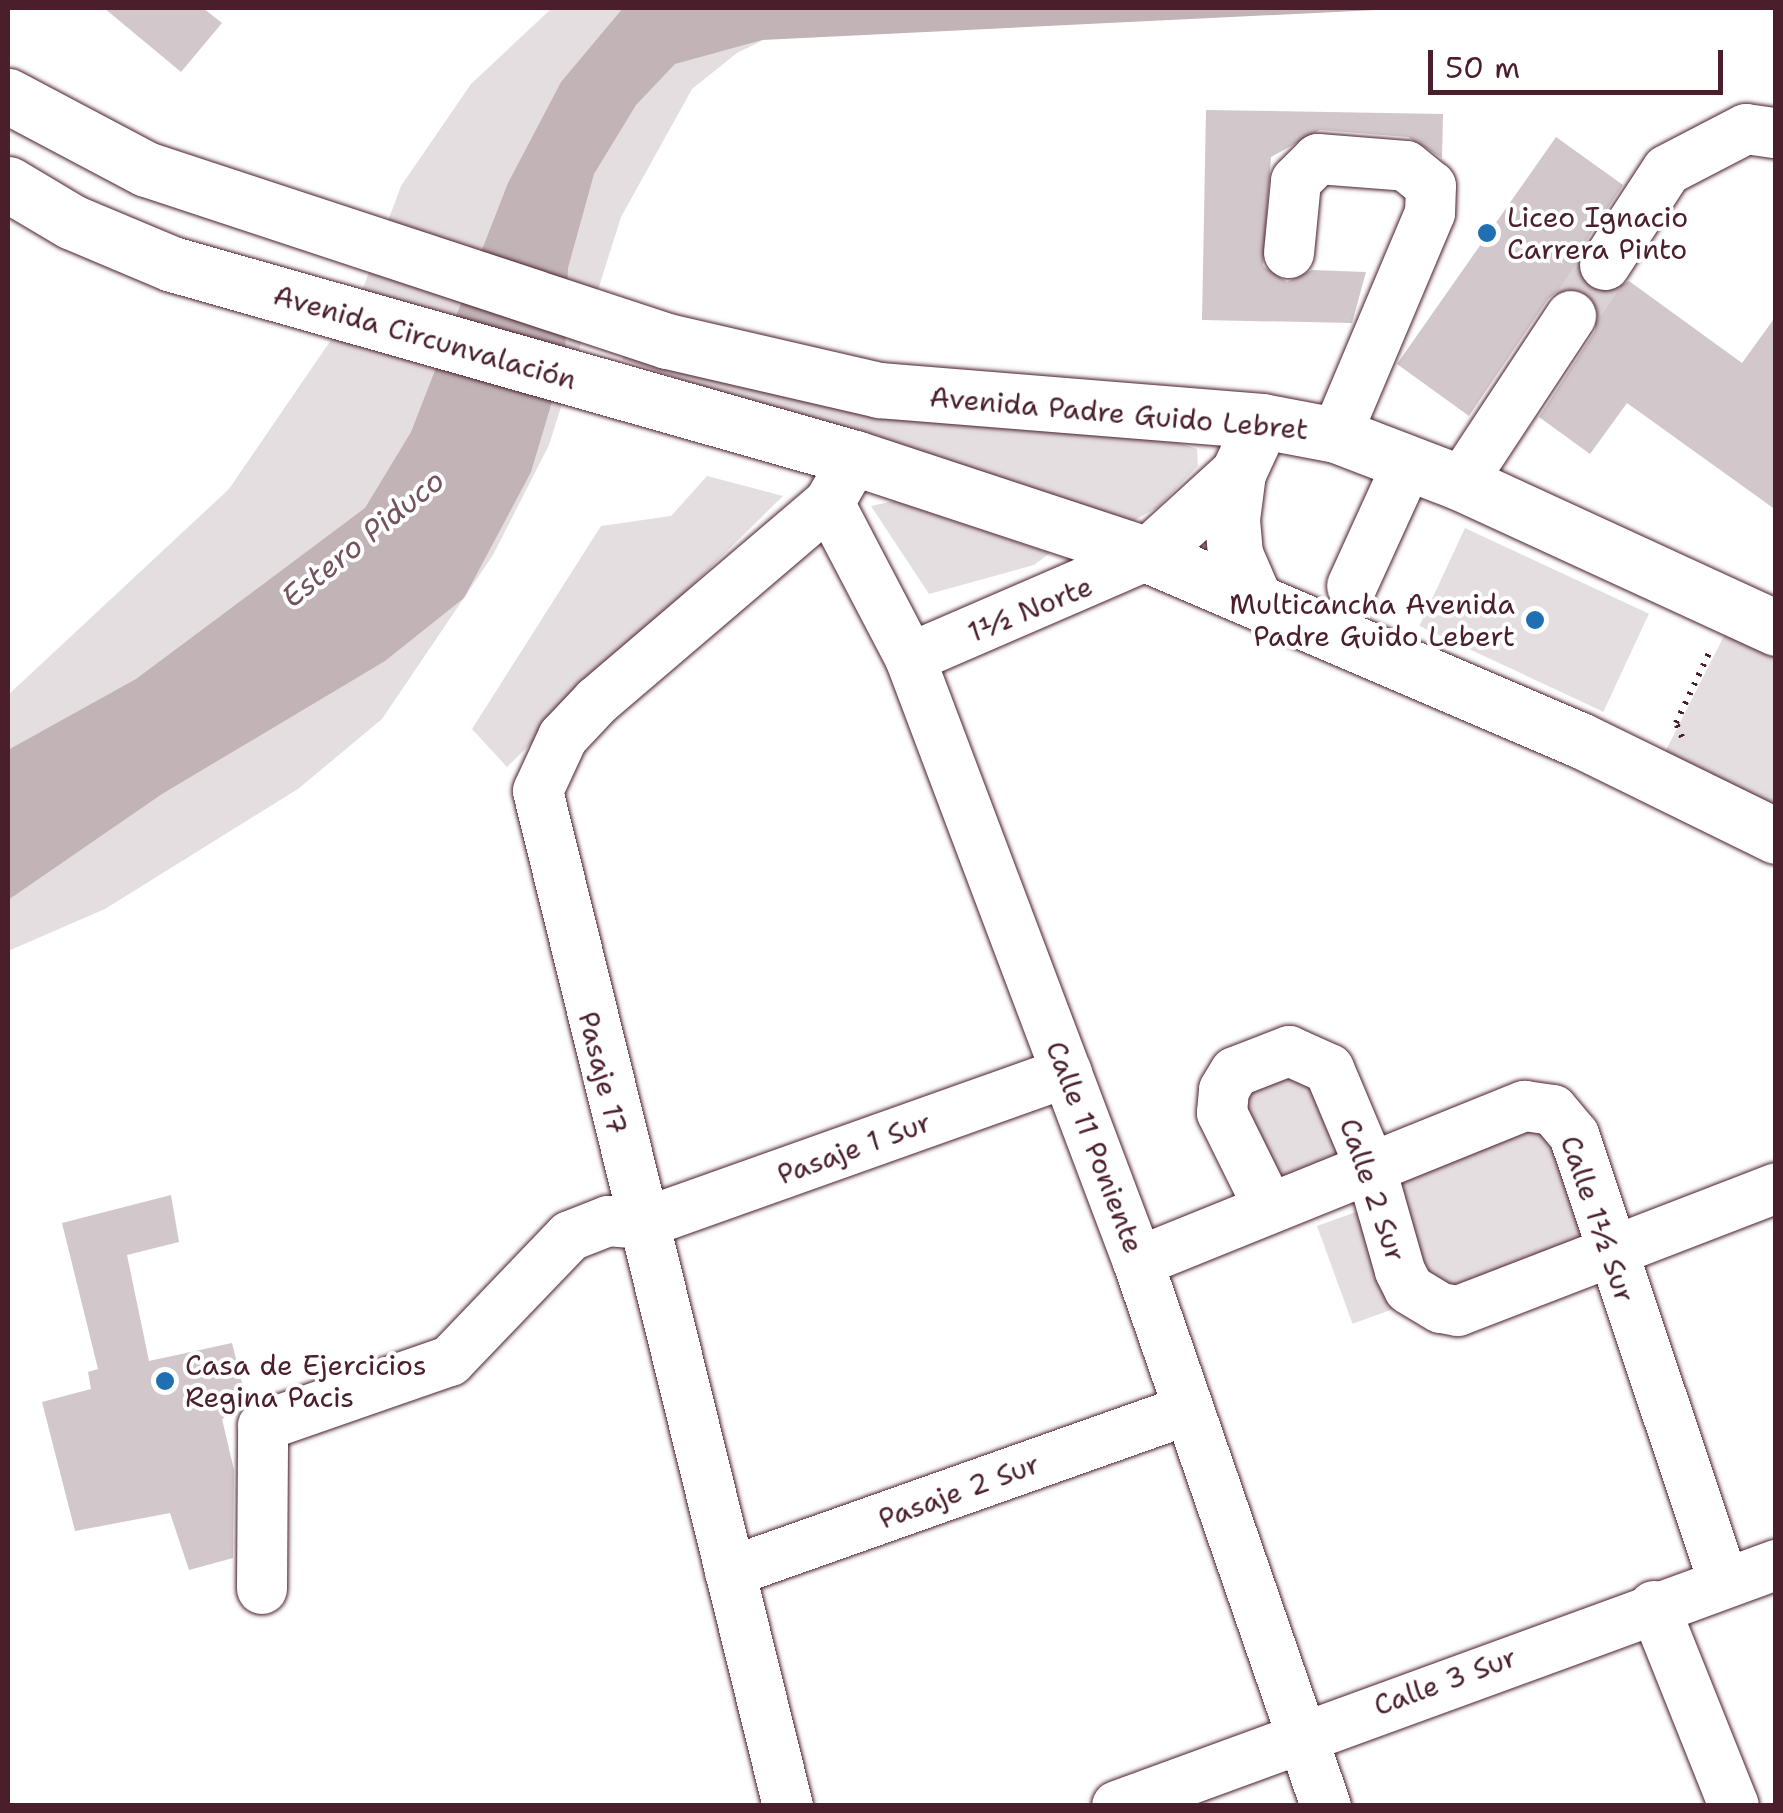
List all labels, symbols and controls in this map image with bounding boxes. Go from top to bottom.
scale bar [1433,30,1728,92]
text: 50 m [1445,47,1520,88]
place label: Liceo Ignacio Carrera Pinto [1507,200,1688,266]
marker: Liceo Ignacio Carrera Pinto [1476,222,1498,244]
street label: Avenida Circunvalación [270,278,580,396]
street label: Avenida Padre Guido Lebret [928,380,1310,446]
water label: Estero Piduco [274,462,452,616]
street label: 1½ Norte [963,569,1097,649]
place label: Multicancha Avenida Padre Guido Lebert [1229,587,1515,653]
marker: Multicancha Avenida Padre Guido Lebert [1524,609,1546,631]
street label: Pasaje 17 [572,1008,634,1138]
street label: Calle 11 Poniente [1039,1036,1151,1258]
street label: Pasaje 1 Sur [773,1105,935,1191]
street label: Calle 2 Sur [1333,1114,1413,1266]
street label: Calle 1½ Sur [1554,1131,1642,1307]
place label: Casa de Ejercicios Regina Pacis [185,1348,427,1414]
marker: Casa de Ejercicios Regina Pacis [154,1370,176,1392]
street label: Pasaje 2 Sur [874,1446,1044,1536]
street label: Calle 3 Sur [1369,1640,1521,1722]

